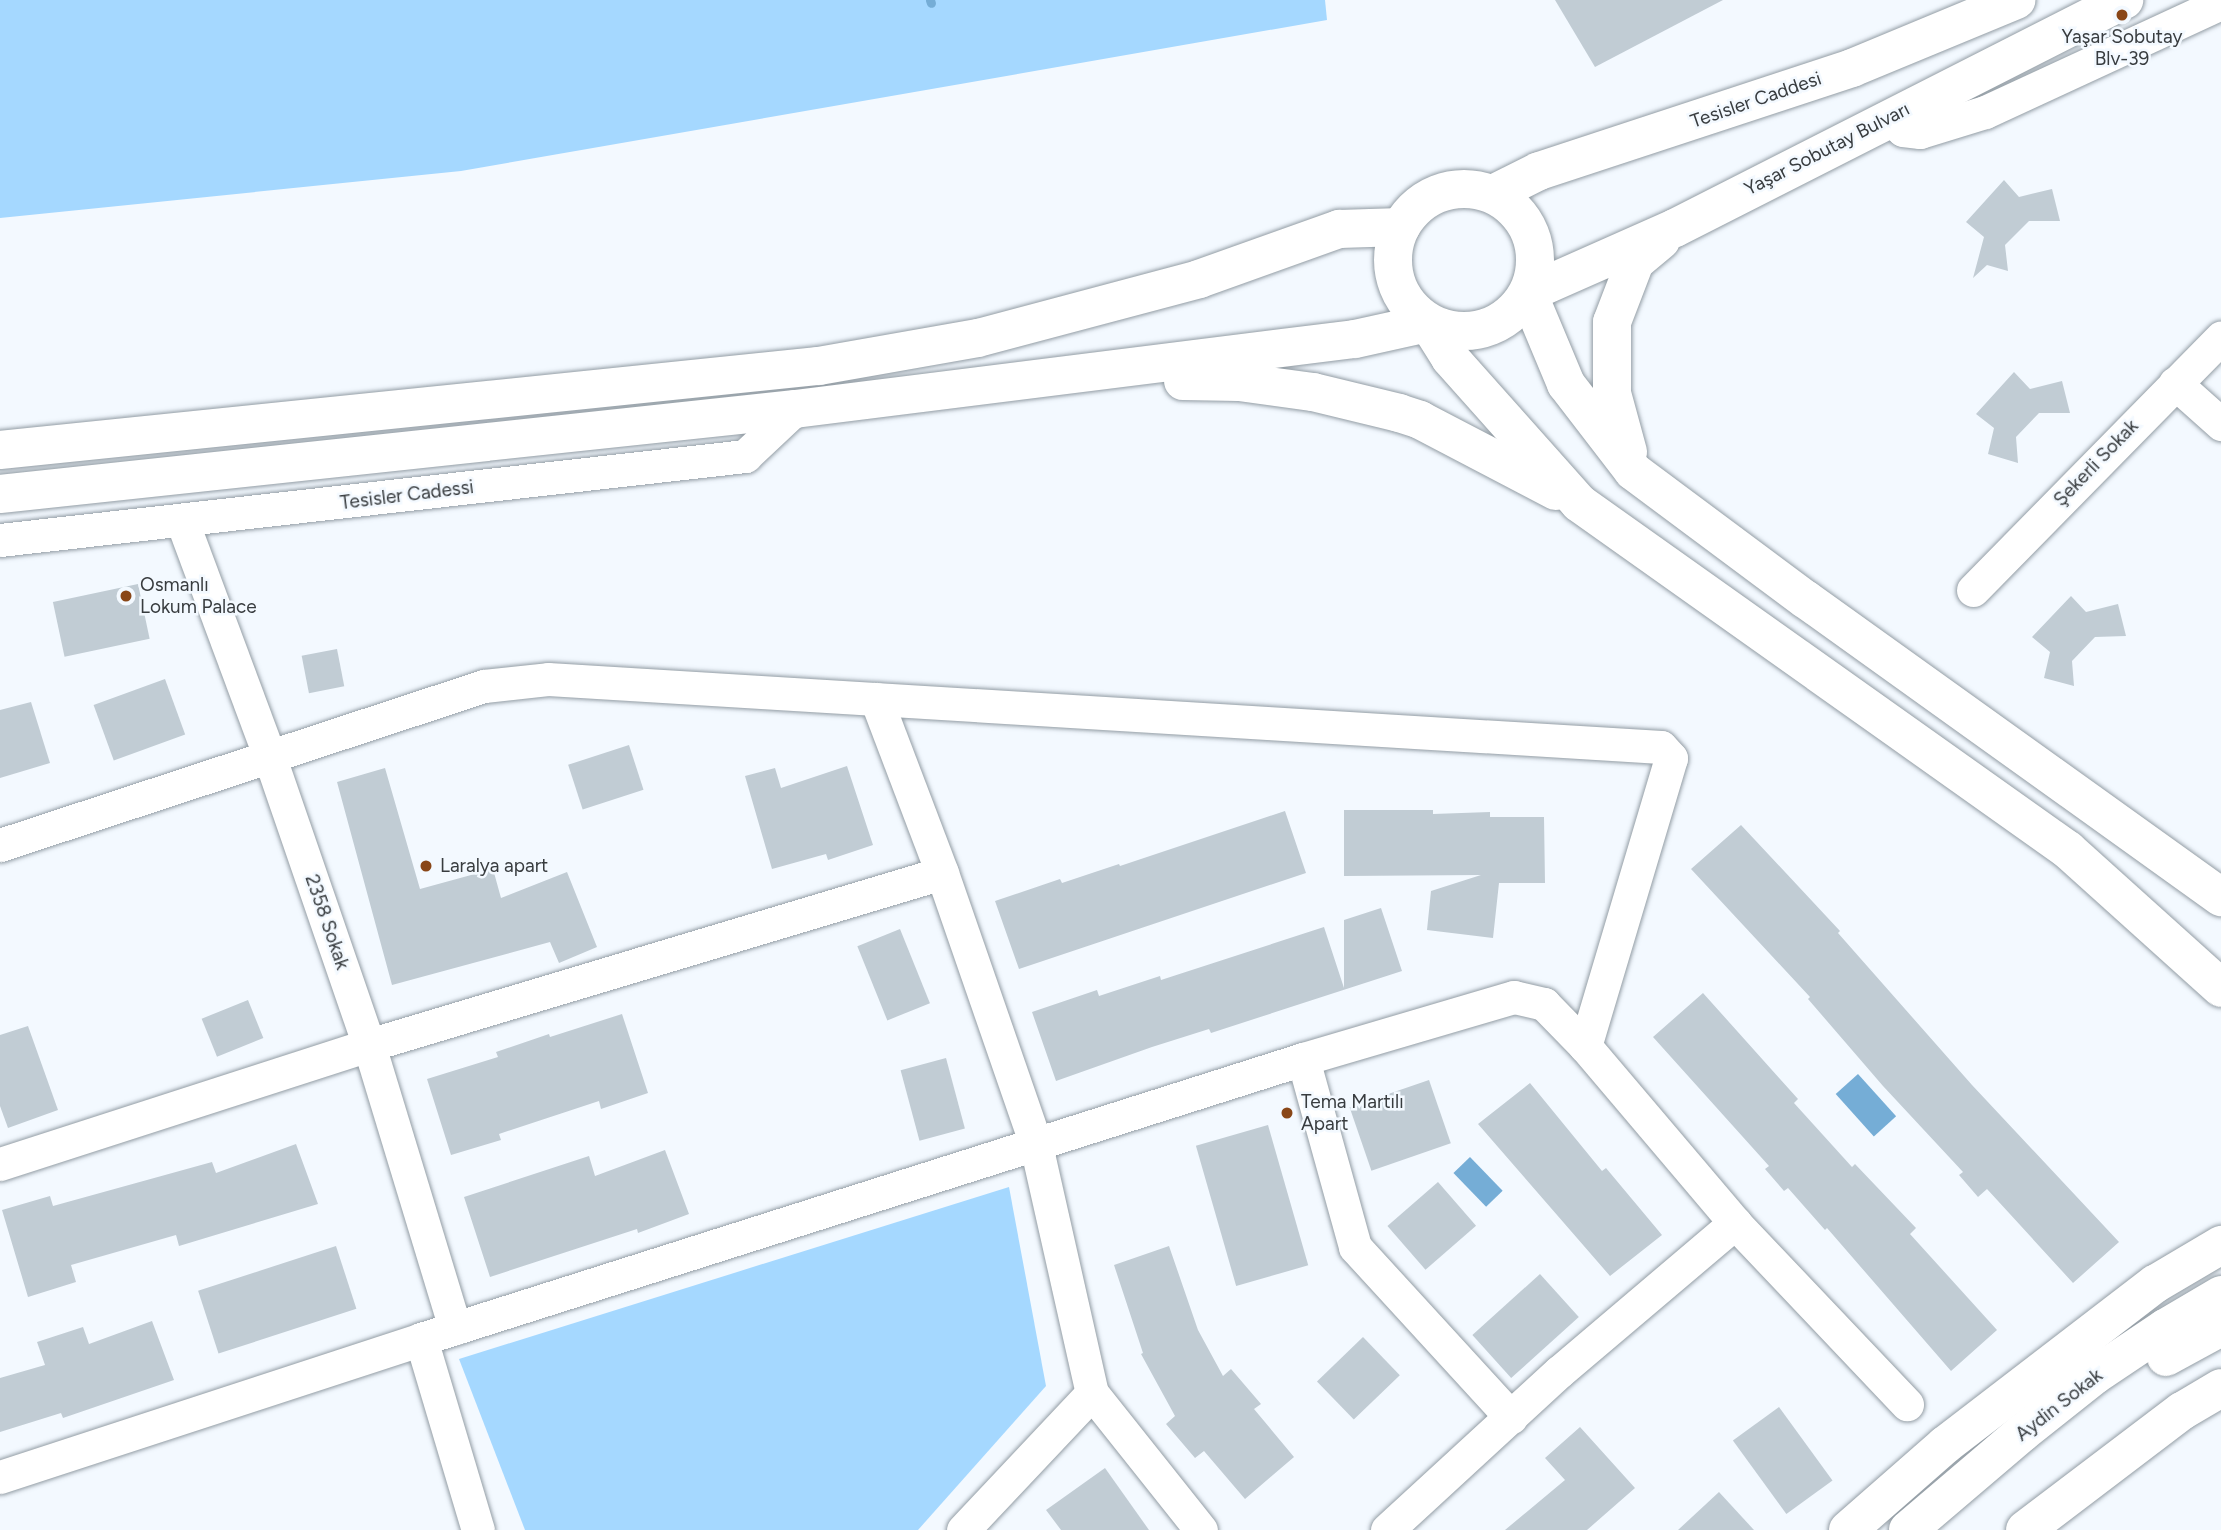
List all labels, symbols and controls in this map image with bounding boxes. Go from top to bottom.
marker: Yaşar Sobutay Blv-39 [2114,7,2130,23]
place label: Yaşar Sobutay Blv-39 [2062,26,2182,70]
street label: Tesisler Caddesi [1688,67,1824,133]
street label: Yaşar Sobutay Bulvarı [1741,98,1913,200]
street label: Şekerli Sokak [2049,415,2143,511]
street label: Tesisler Cadessi [339,475,475,515]
place label: Osmanlı Lokum Palace [140,574,257,618]
marker: Osmanlı Lokum Palace [118,588,134,604]
place label: Laralya apart [440,855,548,877]
marker: Laralya apart [418,858,434,874]
street label: 2358 Sokak [300,872,354,972]
place label: Tema Martılı Apart [1301,1091,1404,1135]
marker: Tema Martılı Apart [1279,1105,1295,1121]
street label: Aydin Sokak [2011,1364,2107,1446]

